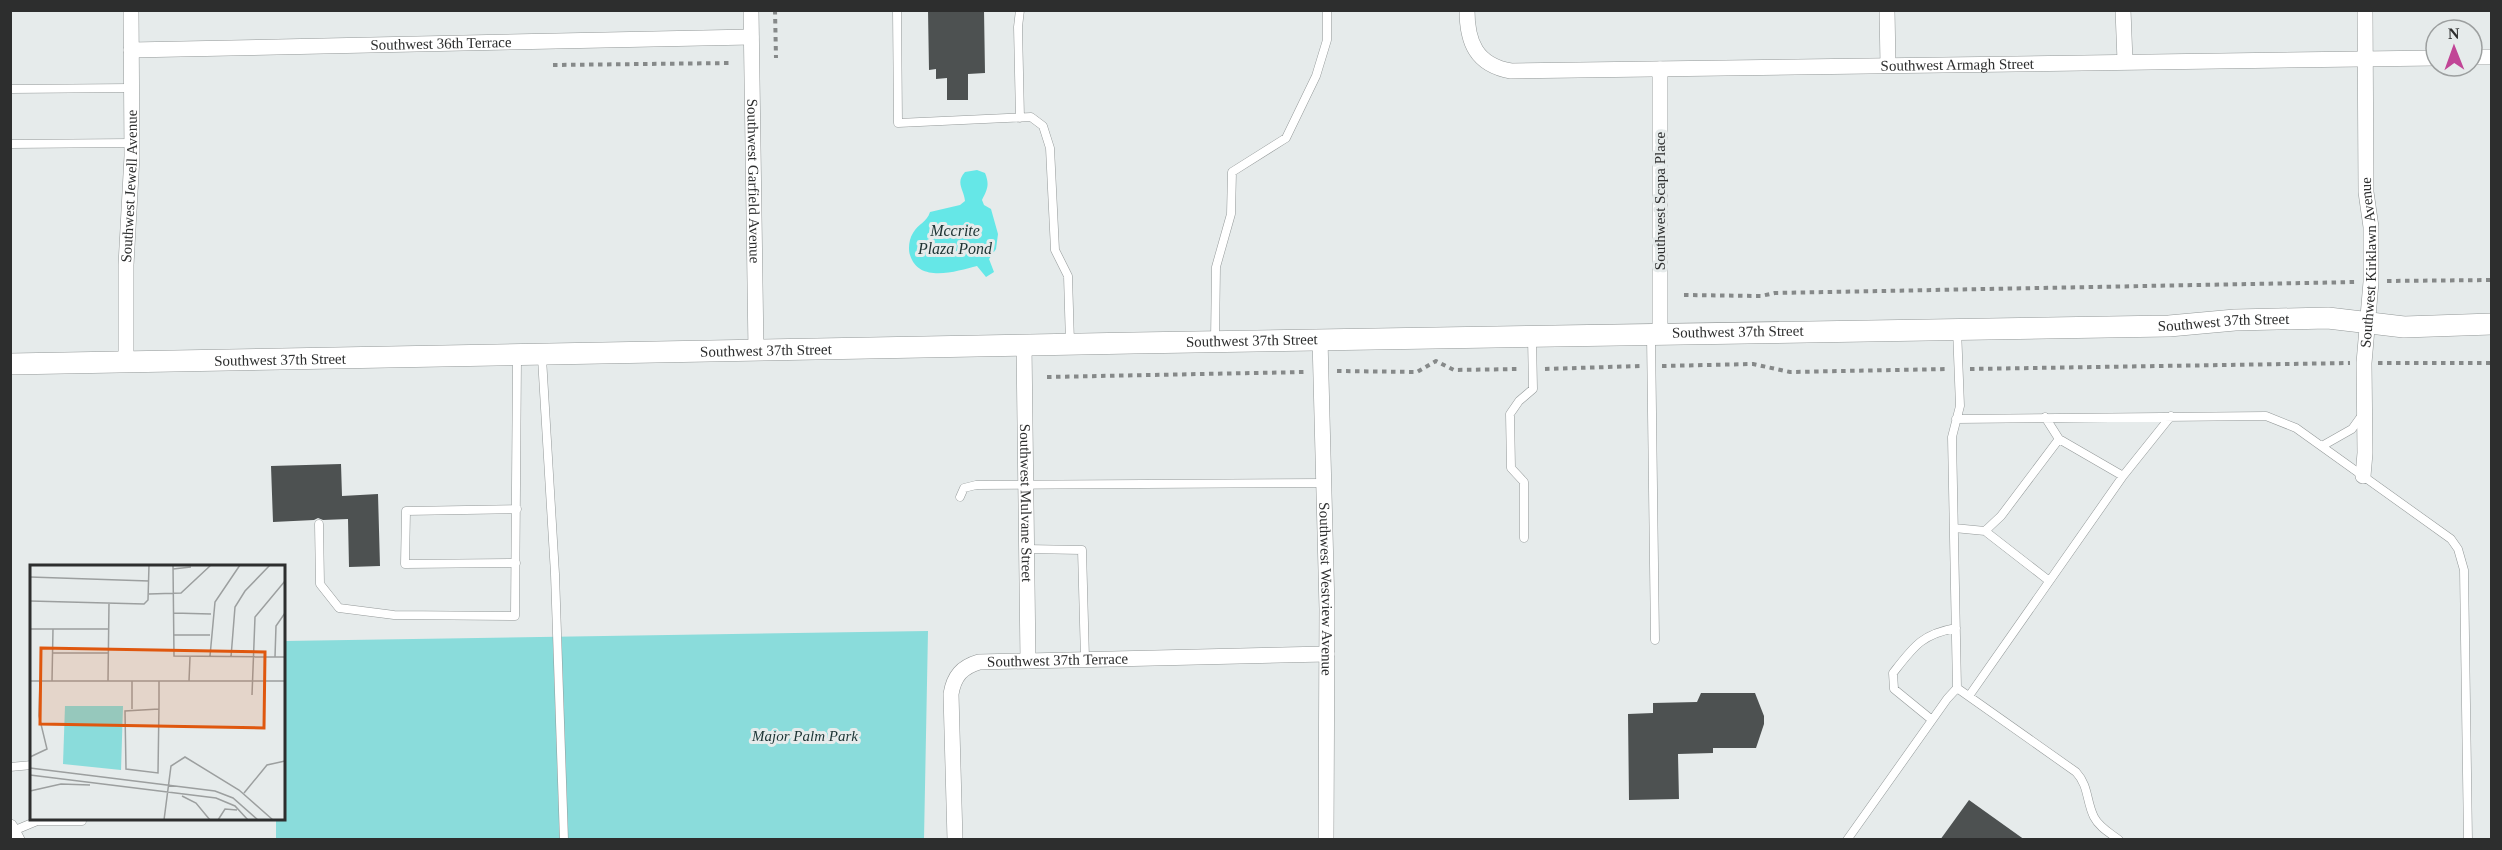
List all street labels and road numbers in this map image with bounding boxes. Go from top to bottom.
street label: Southwest 36th Terrace [370,34,512,53]
street label: Southwest Armagh Street [1880,56,2035,74]
street label: Southwest Garfield Avenue [744,98,763,264]
street label: Southwest Jewell Avenue [118,109,140,263]
street label: Southwest Scapa Place [1652,132,1668,270]
street label: Southwest Kirklawn Avenue [2357,177,2379,349]
street label: Southwest 37th Street [2158,311,2290,334]
street label: Southwest 37th Street [1672,323,1805,341]
street label: Southwest 37th Street [1186,331,1319,350]
street label: Southwest 37th Street [700,341,833,360]
street label: Southwest 37th Street [214,351,347,369]
street label: Southwest Mulvane Street [1017,424,1035,583]
street label: Southwest Westview Avenue [1316,502,1335,676]
street label: Southwest 37th Terrace [987,651,1129,670]

